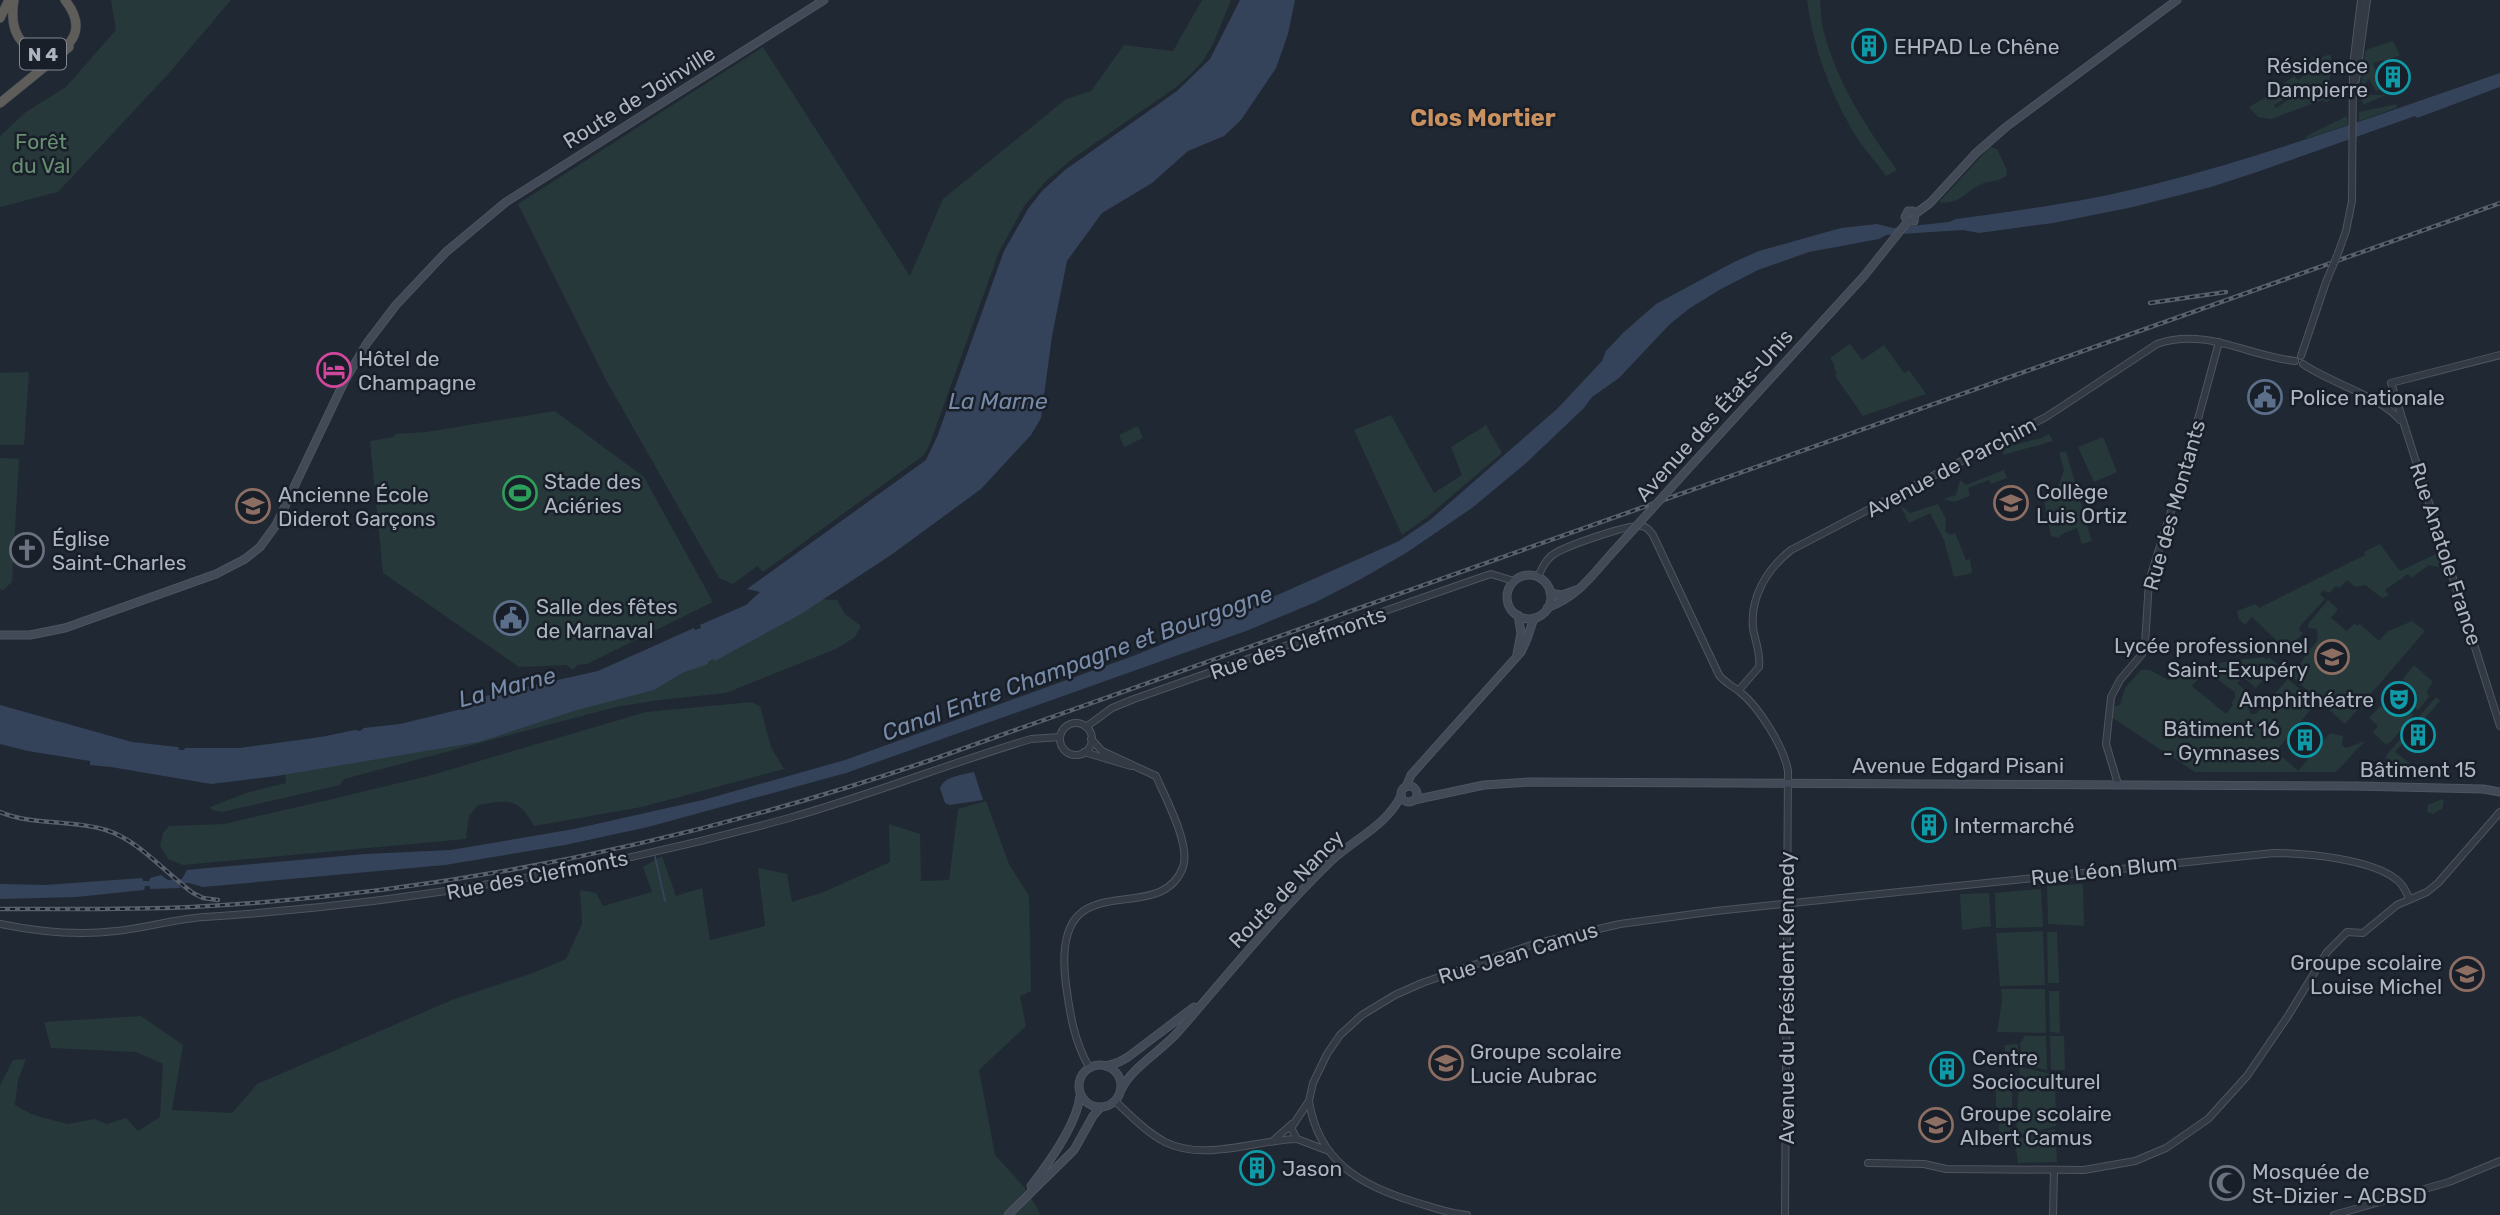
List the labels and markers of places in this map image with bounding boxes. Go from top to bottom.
building icon: EHPAD Le Chêne [1850,27,1888,65]
place label: EHPAD Le Chêne [1894,34,2060,59]
place label: Résidence Dampierre [2266,53,2368,102]
building icon: Résidence Dampierre [2374,58,2412,96]
place label: Hôtel de Champagne [358,346,476,395]
hotel icon: Hôtel de Champagne [315,351,353,389]
public building icon: Police nationale [2246,378,2284,416]
place label: Police nationale [2290,385,2445,410]
place label: Stade des Aciéries [544,469,641,518]
sports icon: Stade des Aciéries [501,474,539,512]
place label: Collège Luis Ortiz [2036,479,2127,528]
place label: Ancienne École Diderot Garçons [278,482,436,531]
school or university icon: Collège Luis Ortiz [1992,484,2030,522]
school or university icon: Ancienne École Diderot Garçons [234,487,272,525]
place label: Église Saint-Charles [52,526,186,575]
church icon: Église Saint-Charles [8,531,46,569]
place label: Salle des fêtes de Marnaval [536,594,678,643]
public building icon: Salle des fêtes de Marnaval [492,599,530,637]
place label: Lycée professionnel Saint-Exupéry [2114,633,2308,682]
school or university icon: Lycée professionnel Saint-Exupéry [2313,638,2351,676]
theatre icon: Amphithéatre [2380,680,2418,718]
place label: Amphithéatre [2239,687,2374,712]
place label: Bâtiment 16 - Gymnases [2163,716,2280,765]
building icon: Bâtiment 15 [2399,716,2437,754]
building icon: Bâtiment 16 - Gymnases [2286,721,2324,759]
place label: Bâtiment 15 [2360,757,2476,782]
building icon: Intermarché [1910,806,1948,844]
place label: Intermarché [1954,813,2074,838]
place label: Groupe scolaire Louise Michel [2290,950,2442,999]
school or university icon: Groupe scolaire Louise Michel [2448,955,2486,993]
place label: Groupe scolaire Lucie Aubrac [1470,1039,1622,1088]
school or university icon: Groupe scolaire Lucie Aubrac [1427,1044,1465,1082]
place label: Centre Socioculturel [1972,1045,2101,1094]
building icon: Centre Socioculturel [1928,1050,1966,1088]
place label: Groupe scolaire Albert Camus [1960,1101,2112,1150]
school or university icon: Groupe scolaire Albert Camus [1917,1106,1955,1144]
building icon: Jason [1238,1149,1276,1187]
place label: Jason [1282,1156,1342,1181]
place label: Mosquée de St-Dizier - ACBSD [2252,1159,2427,1208]
mosque icon: Mosquée de St-Dizier - ACBSD [2208,1164,2246,1202]

